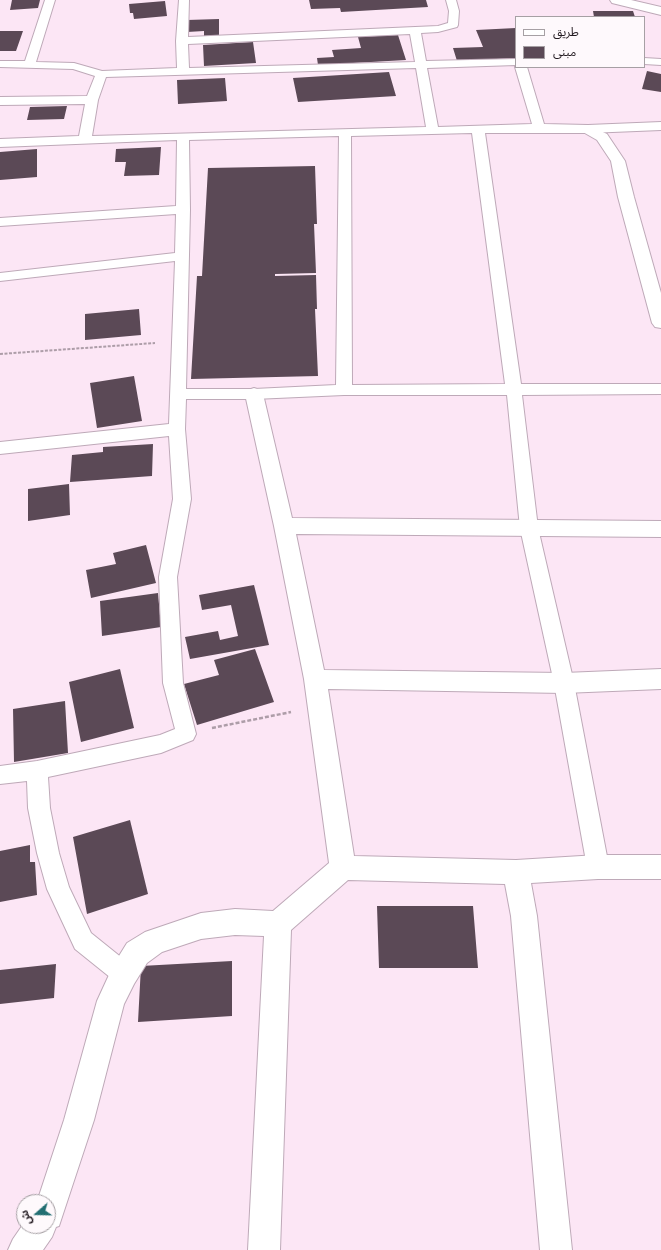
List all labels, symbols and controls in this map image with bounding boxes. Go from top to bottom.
legend [515,16,645,68]
text: طريق [553,24,579,40]
text: مبنى [553,44,576,60]
north arrow [16,1194,56,1234]
text: ش [17,1208,35,1227]

